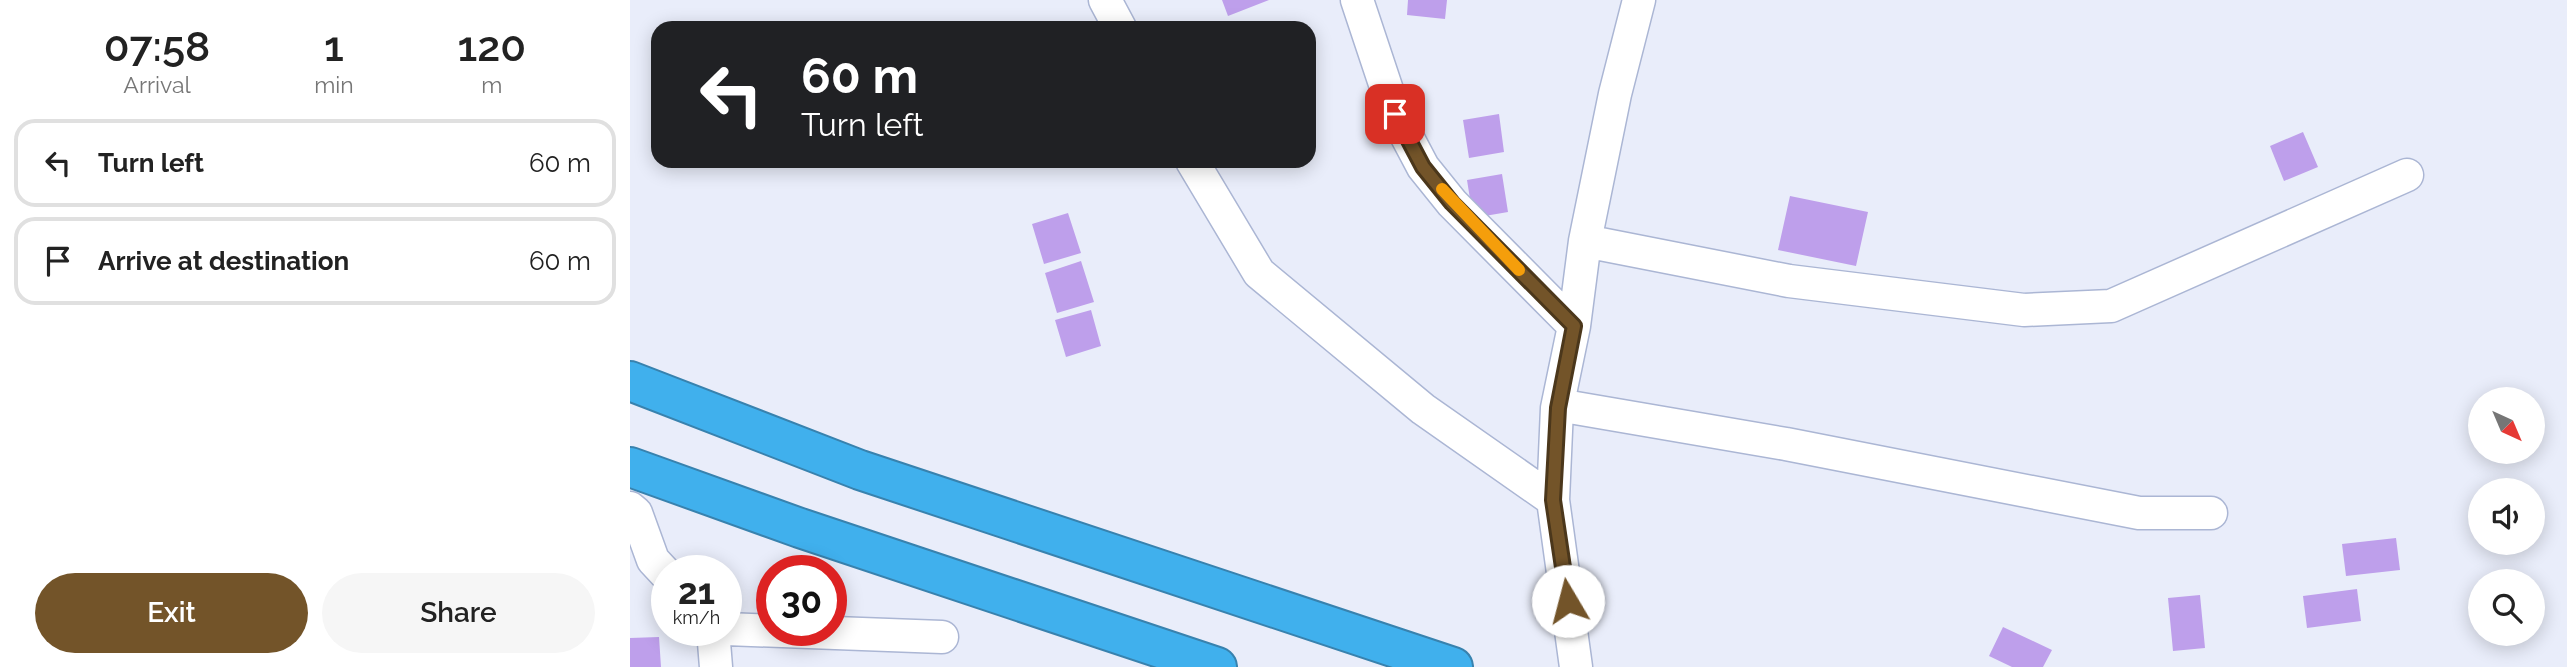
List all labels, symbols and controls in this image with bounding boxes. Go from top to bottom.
text: 07:58 [104,22,210,71]
text: 1 [324,22,344,71]
text: 120 [458,22,526,71]
text: 60 m [801,47,918,104]
icon: left [686,49,777,140]
text: Arrival [123,71,191,98]
text: min [314,71,354,98]
text: m [481,71,502,98]
pin [1365,84,1425,144]
icon: arrive [1376,95,1414,133]
text: Turn left [801,106,923,143]
icon: left [39,144,77,182]
text: Turn left [98,148,204,178]
text: 60 m [529,148,591,178]
icon: arrive [39,242,77,280]
text: Arrive at destination [98,246,349,276]
text: 60 m [529,246,591,276]
north arrow [2468,387,2544,464]
map controls [2468,387,2545,646]
button: sound [2468,478,2545,555]
speed limit sign: 30 [756,555,847,646]
position arrow [1531,564,1605,638]
button: search [2468,569,2545,646]
text: 21 [678,571,715,612]
button: Exit [35,573,308,653]
button: Share [322,573,595,653]
text: km/h [673,607,720,628]

